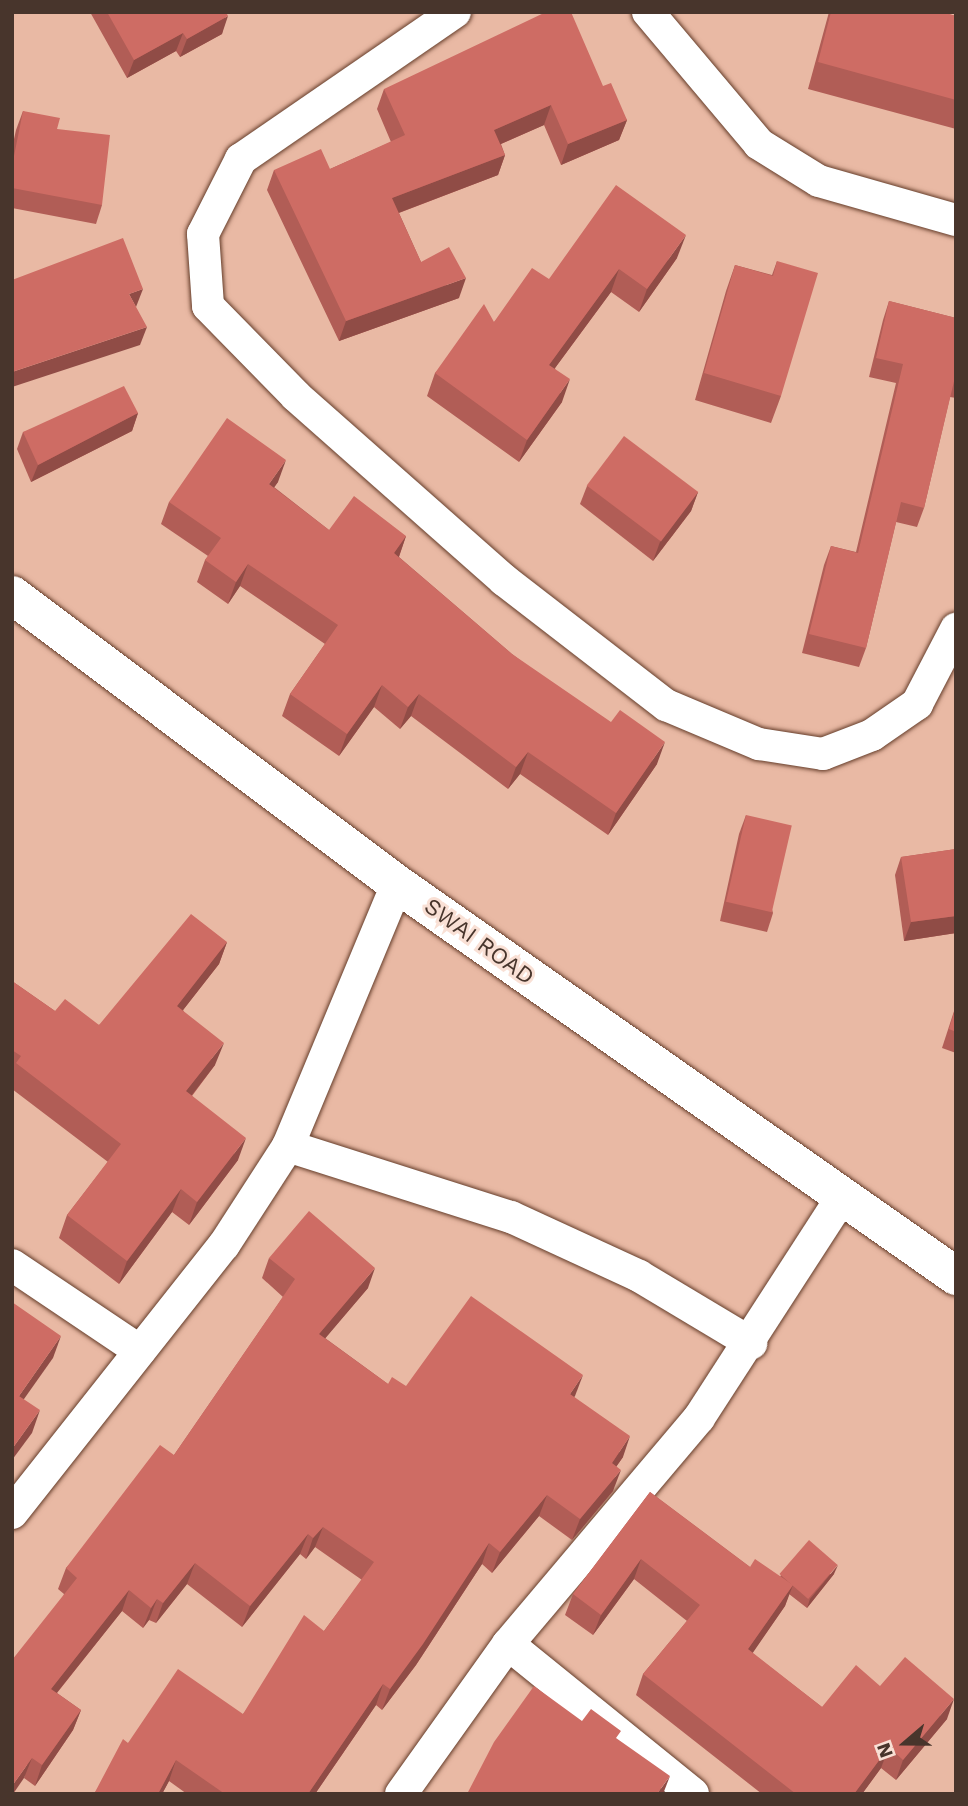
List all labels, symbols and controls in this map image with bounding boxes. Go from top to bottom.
street label: SWAI ROAD [419,893,539,991]
north arrow [870,1708,940,1778]
text: N [872,1740,898,1761]

